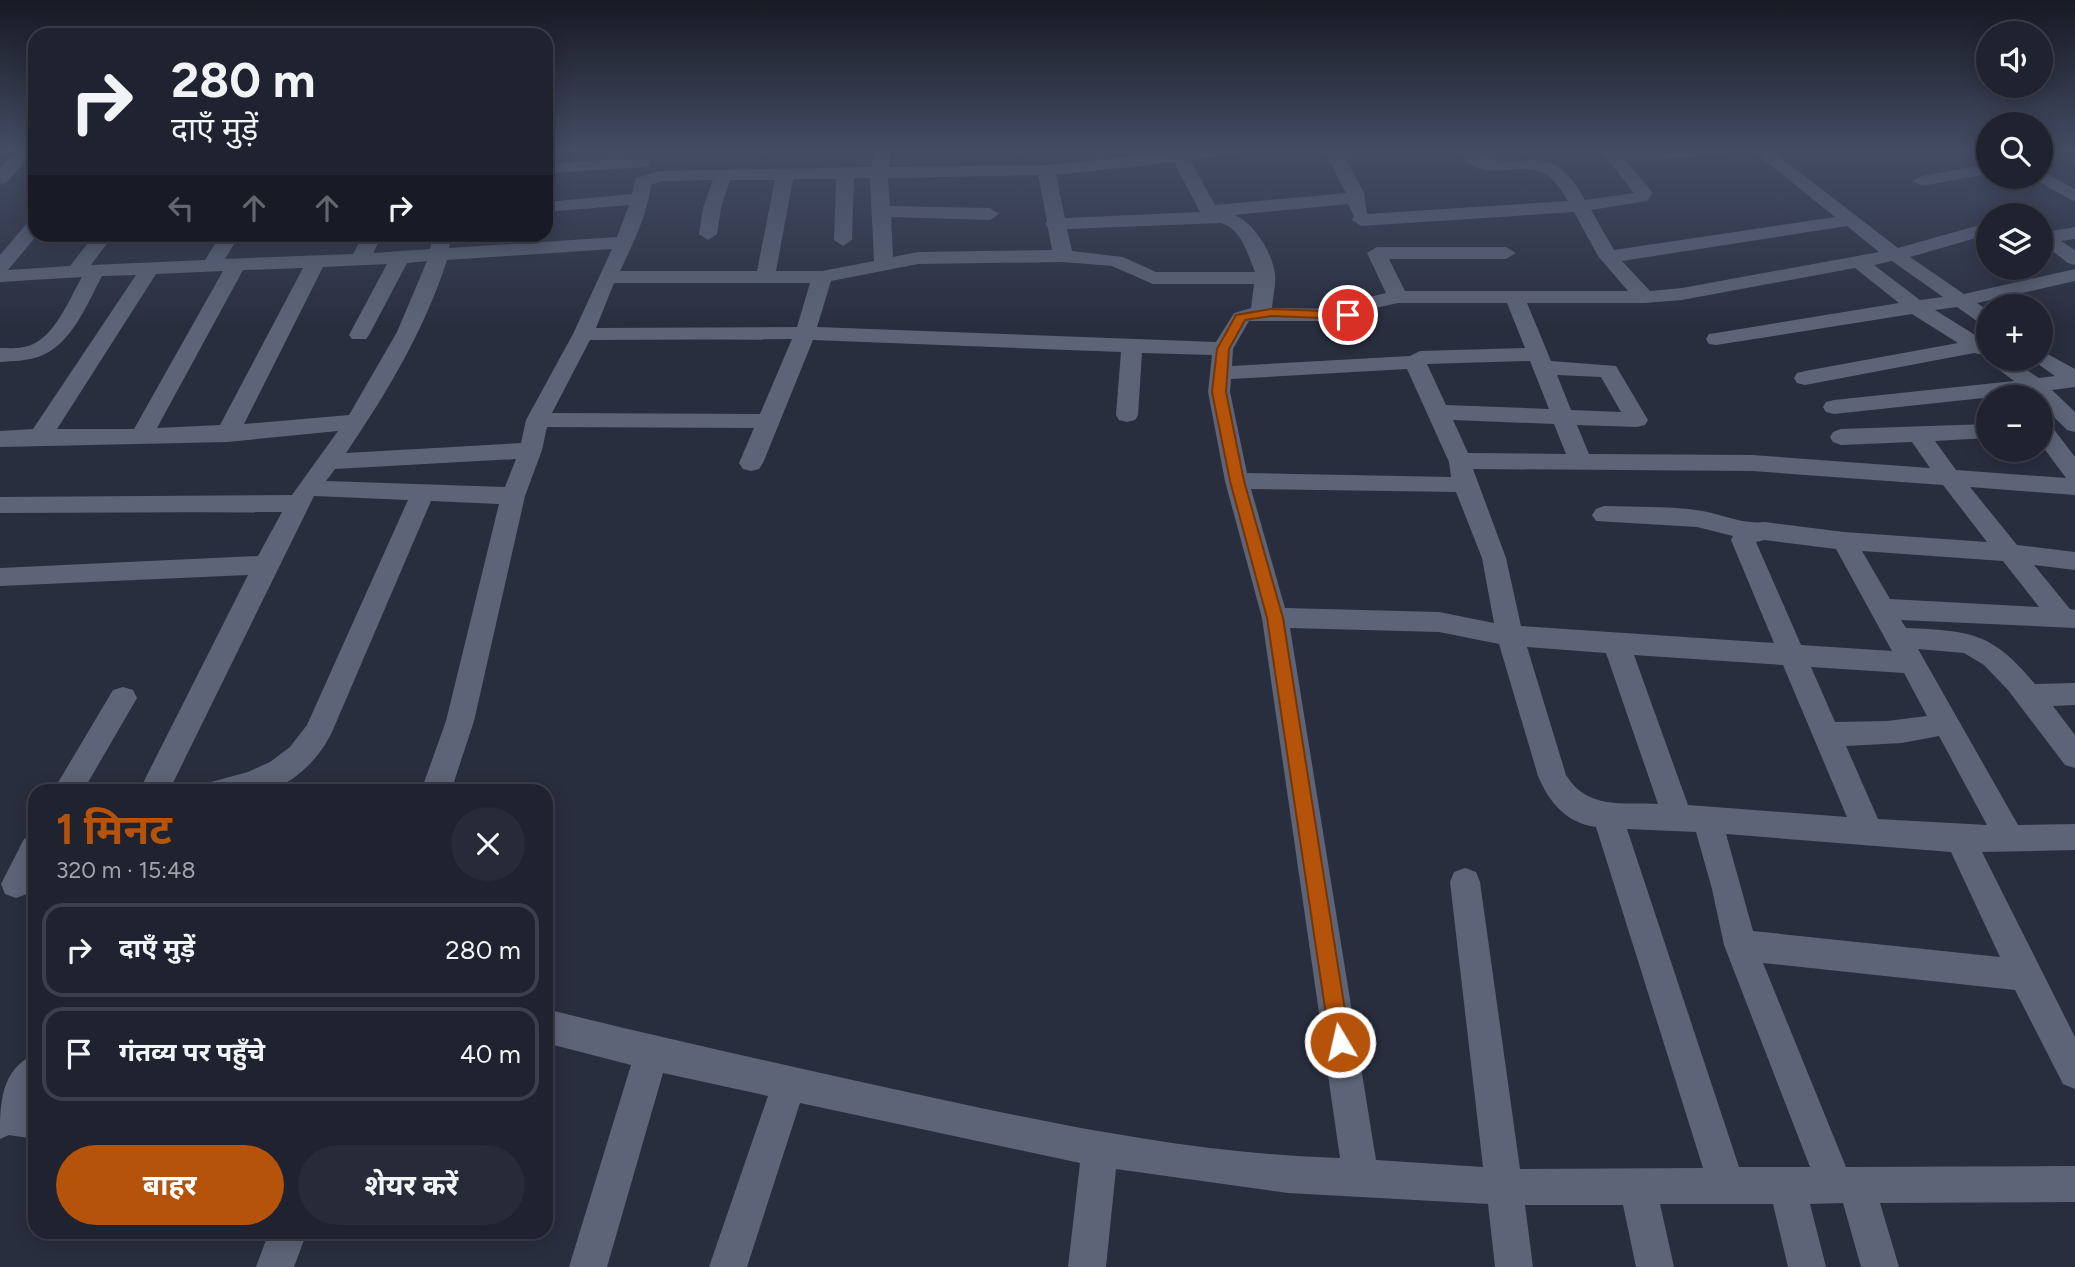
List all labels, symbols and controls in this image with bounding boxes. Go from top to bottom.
map controls [1976,21,2053,462]
button: sound [1976,21,2053,98]
text: 280 m [171,50,316,109]
icon: right [56,56,147,147]
text: दाएँ मुड़ें [171,110,258,148]
button: search [1976,112,2053,189]
icon: left [162,189,200,227]
icon: ahead [235,189,273,227]
icon: ahead [308,189,346,227]
icon: right [381,189,419,227]
button: layers [1976,203,2053,280]
pin [1318,285,1378,345]
button: + [1976,294,2053,371]
icon: arrive [1329,296,1367,334]
button: − [1976,385,2053,462]
text: 1 मिनट [56,804,172,855]
button: close [451,807,525,881]
text: 320 m · 15:48 [56,856,196,884]
icon: right [60,931,98,969]
text: दाएँ मुड़ें [119,932,195,964]
text: 280 m [445,934,521,966]
position arrow [1303,1005,1377,1079]
icon: arrive [60,1035,98,1073]
text: गंतव्य पर पहुँचे [119,1036,265,1068]
text: 40 m [460,1038,521,1070]
button: बाहर [56,1145,284,1225]
button: शेयर करें [298,1145,525,1225]

